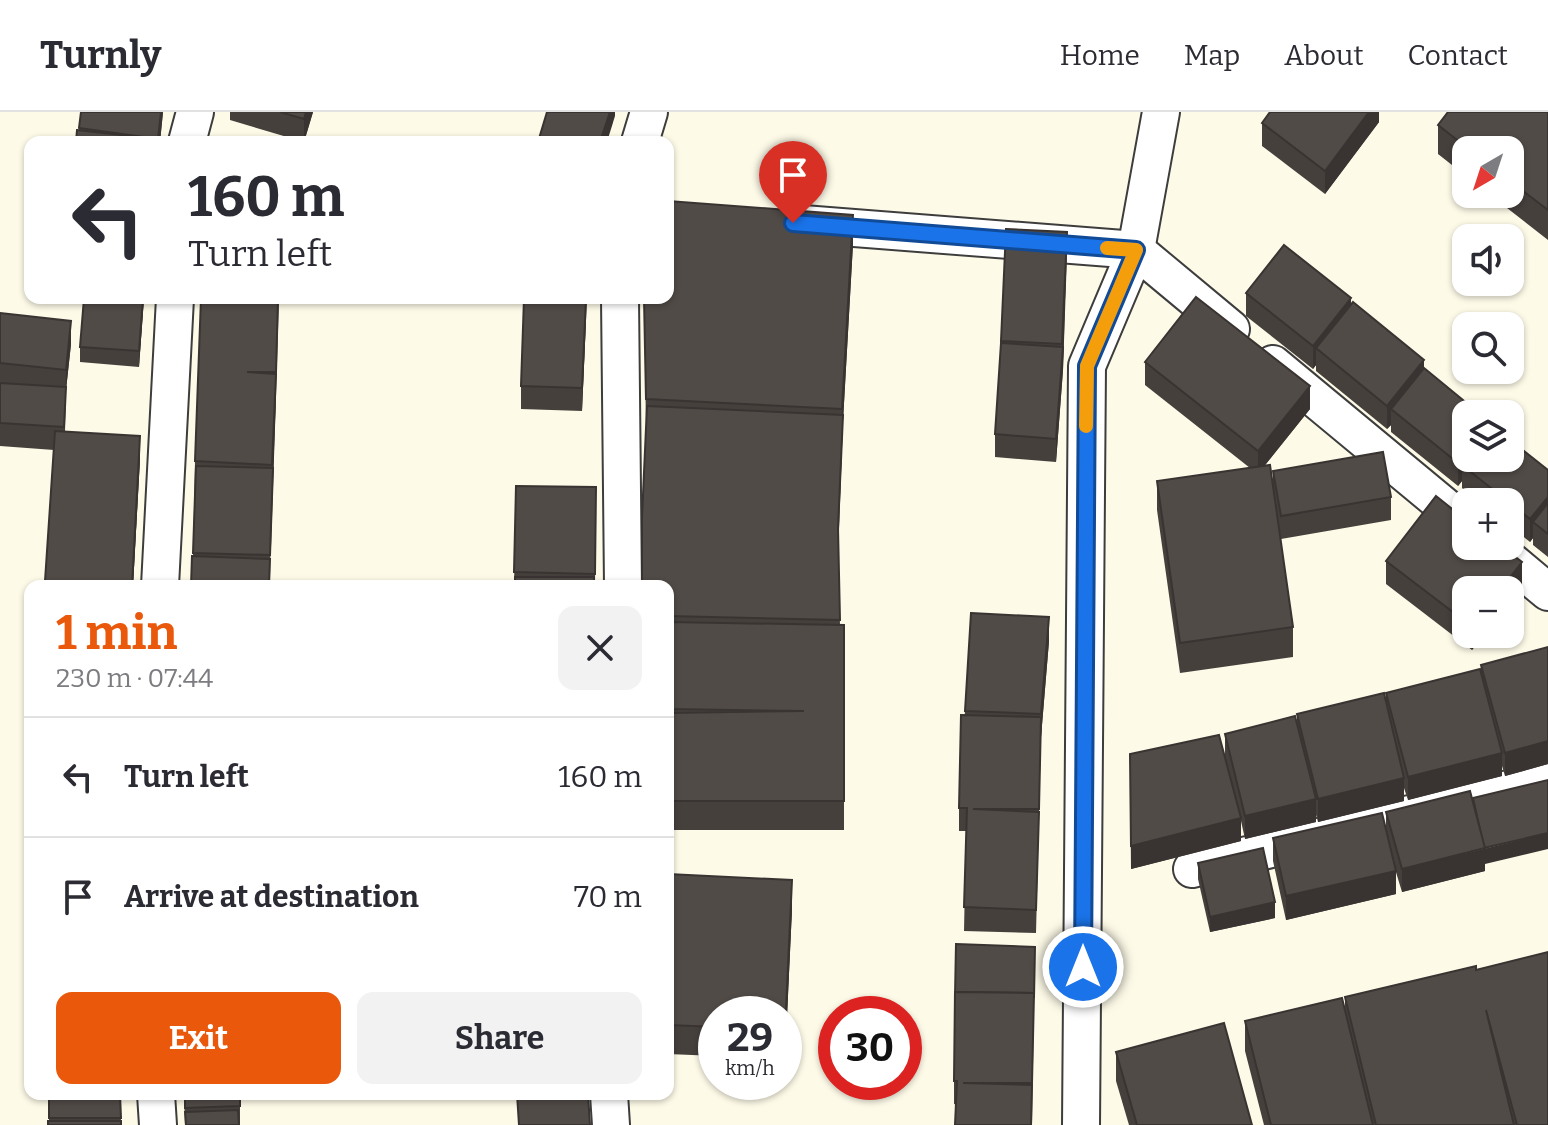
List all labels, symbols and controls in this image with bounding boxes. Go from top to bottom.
text: Turnly [40,32,161,78]
text: Home [1060,39,1140,72]
text: Map [1184,39,1240,72]
text: About [1284,39,1364,72]
text: Contact [1408,39,1508,72]
north arrow [1452,136,1524,208]
map controls [1452,136,1524,648]
pin [759,141,827,223]
icon: arrive [771,153,815,197]
text: 160 m [188,164,344,231]
icon: left [56,168,160,272]
button: sound [1452,224,1524,296]
text: Turn left [188,232,332,276]
button: search [1452,312,1524,384]
button: layers [1452,400,1524,472]
button: + [1452,488,1524,560]
button: − [1452,576,1524,648]
text: 1 min [56,604,177,662]
button: close [558,606,642,690]
text: 230 m · 07:44 [56,663,213,694]
icon: left [56,755,100,799]
text: Turn left [124,759,249,795]
text: 160 m [558,759,642,795]
icon: arrive [56,875,100,919]
text: Arrive at destination [124,879,419,915]
text: 70 m [574,879,642,915]
position arrow [1041,925,1125,1009]
button: Exit [56,992,341,1084]
button: Share [357,992,642,1084]
speed limit sign: 30 [818,996,922,1100]
text: 29 [727,1014,773,1062]
text: km/h [725,1056,775,1080]

